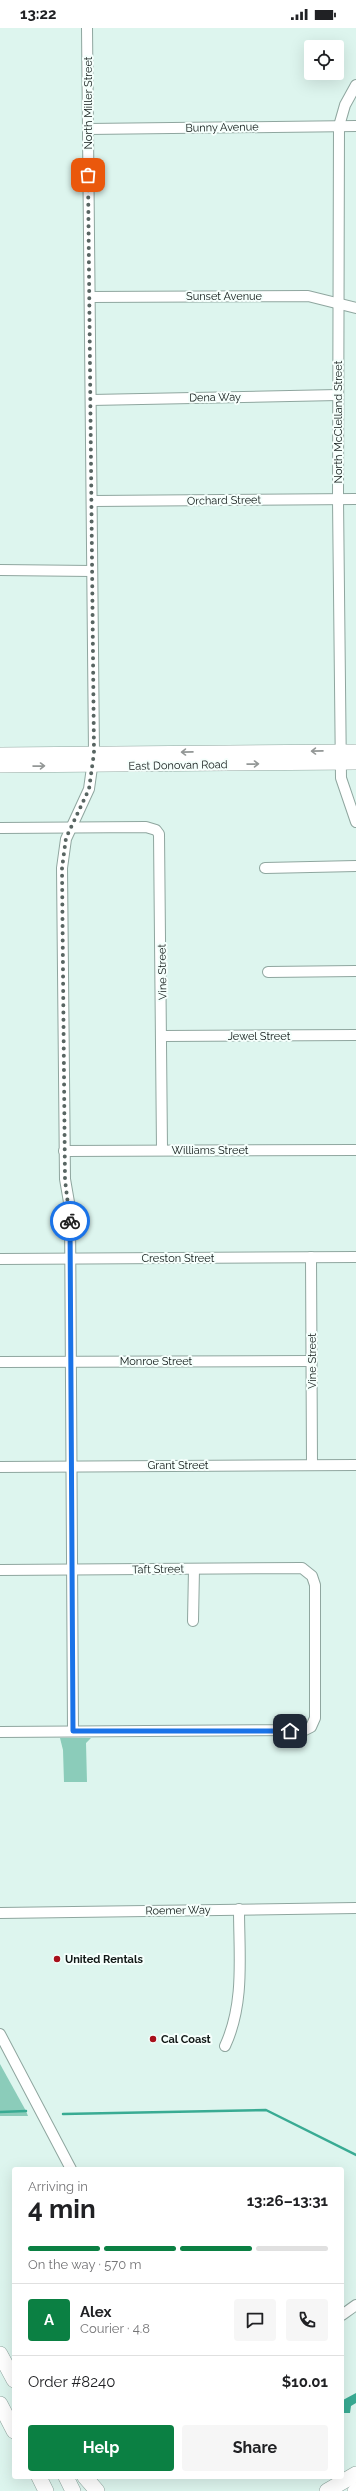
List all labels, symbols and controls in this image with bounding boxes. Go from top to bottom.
text: 13:22 [20,5,56,23]
map controls [304,40,344,80]
button: locate [304,40,344,80]
street label: North Miller Street [82,56,95,150]
street label: Bunny Avenue [185,120,259,135]
pin [71,158,105,192]
icon: bag [77,164,99,186]
street label: Sunset Avenue [186,290,263,303]
street label: North McClelland Street [332,360,345,483]
street label: Dena Way [189,391,241,404]
street label: Orchard Street [187,493,262,508]
one-way arrow [311,747,324,755]
one-way arrow [181,748,194,756]
street label: East Donovan Road [128,758,228,773]
one-way arrow [246,760,259,768]
one-way arrow [32,762,45,770]
street label: Vine Street [156,944,169,1000]
street label: Jewel Street [228,1030,291,1043]
street label: Williams Street [171,1144,249,1157]
courier [50,1201,90,1241]
icon: bike [59,1210,81,1232]
street label: Creston Street [142,1252,215,1265]
street label: Vine Street [306,1333,319,1389]
street label: Monroe Street [120,1355,193,1368]
street label: Grant Street [147,1459,209,1472]
street label: Taft Street [132,1563,184,1576]
pin [273,1714,307,1748]
icon: home [279,1720,301,1742]
street label: Roemer Way [145,1903,211,1918]
place label: United Rentals [65,1953,143,1966]
marker: United Rentals [52,1954,62,1964]
place label: Cal Coast [161,2033,212,2046]
marker: Cal Coast [148,2034,158,2044]
text: Arriving in [28,2179,88,2194]
text: 13:26–13:31 [247,2192,328,2210]
text: 4 min [28,2194,96,2224]
text: On the way · 570 m [28,2257,141,2272]
button: chat [234,2299,276,2341]
button: phone [286,2299,328,2341]
text: Alex [80,2303,111,2321]
text: A [44,2311,54,2329]
text: Courier · 4.8 [80,2321,150,2336]
text: Order #8240 [28,2373,115,2391]
text: $10.01 [282,2373,328,2391]
button: Help [28,2425,174,2471]
button: Share [182,2425,328,2471]

